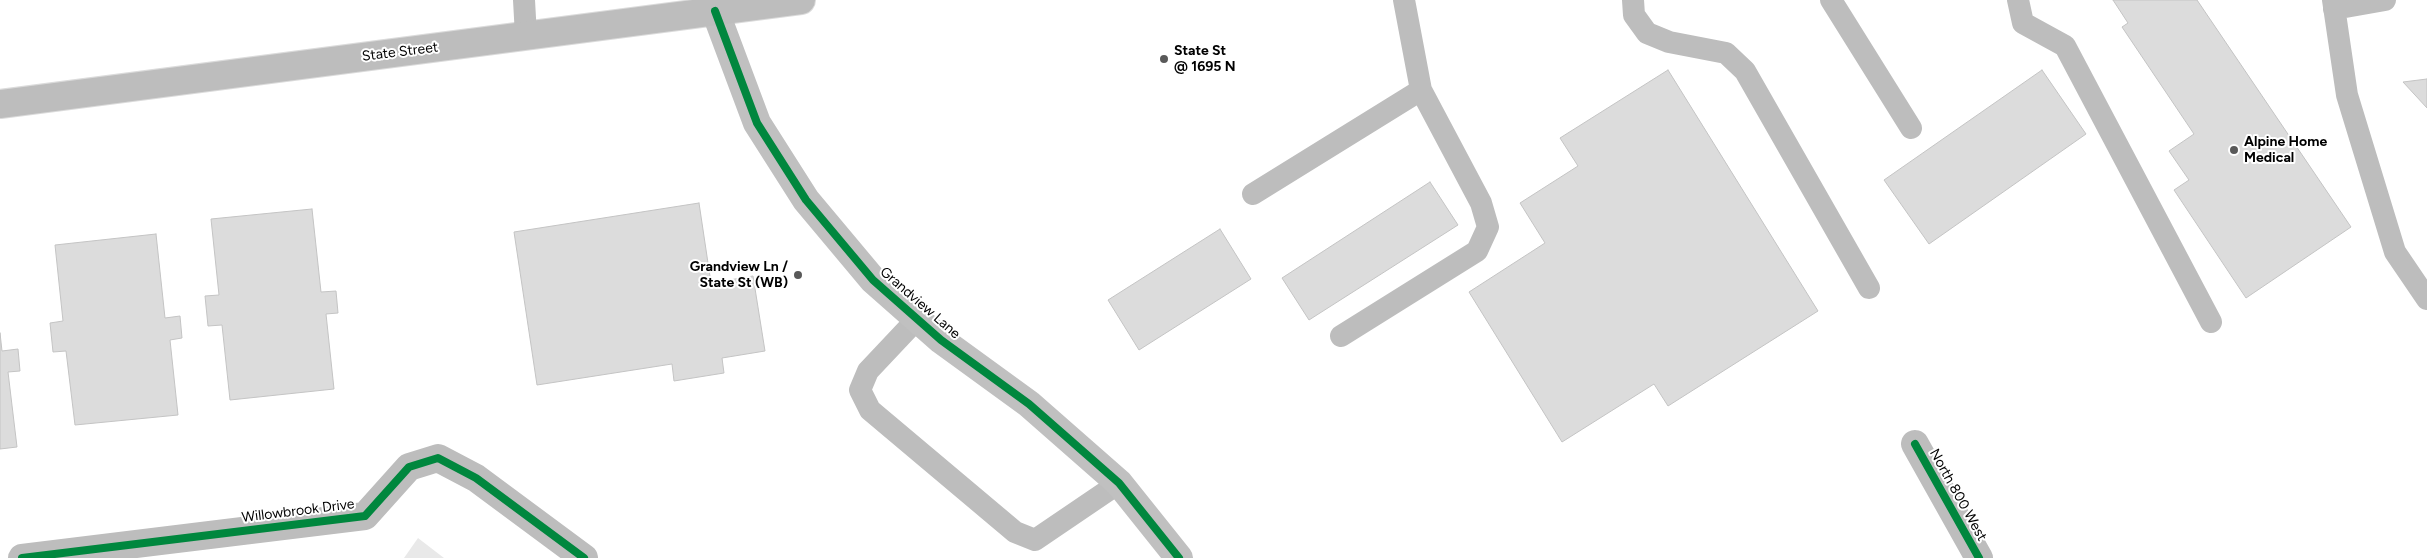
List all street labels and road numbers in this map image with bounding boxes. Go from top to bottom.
street label: State Street [361,39,439,65]
street label: Grandview Lane [876,264,964,342]
street label: North 800 West [1926,446,1990,544]
street label: Willowbrook Drive [241,496,355,526]

